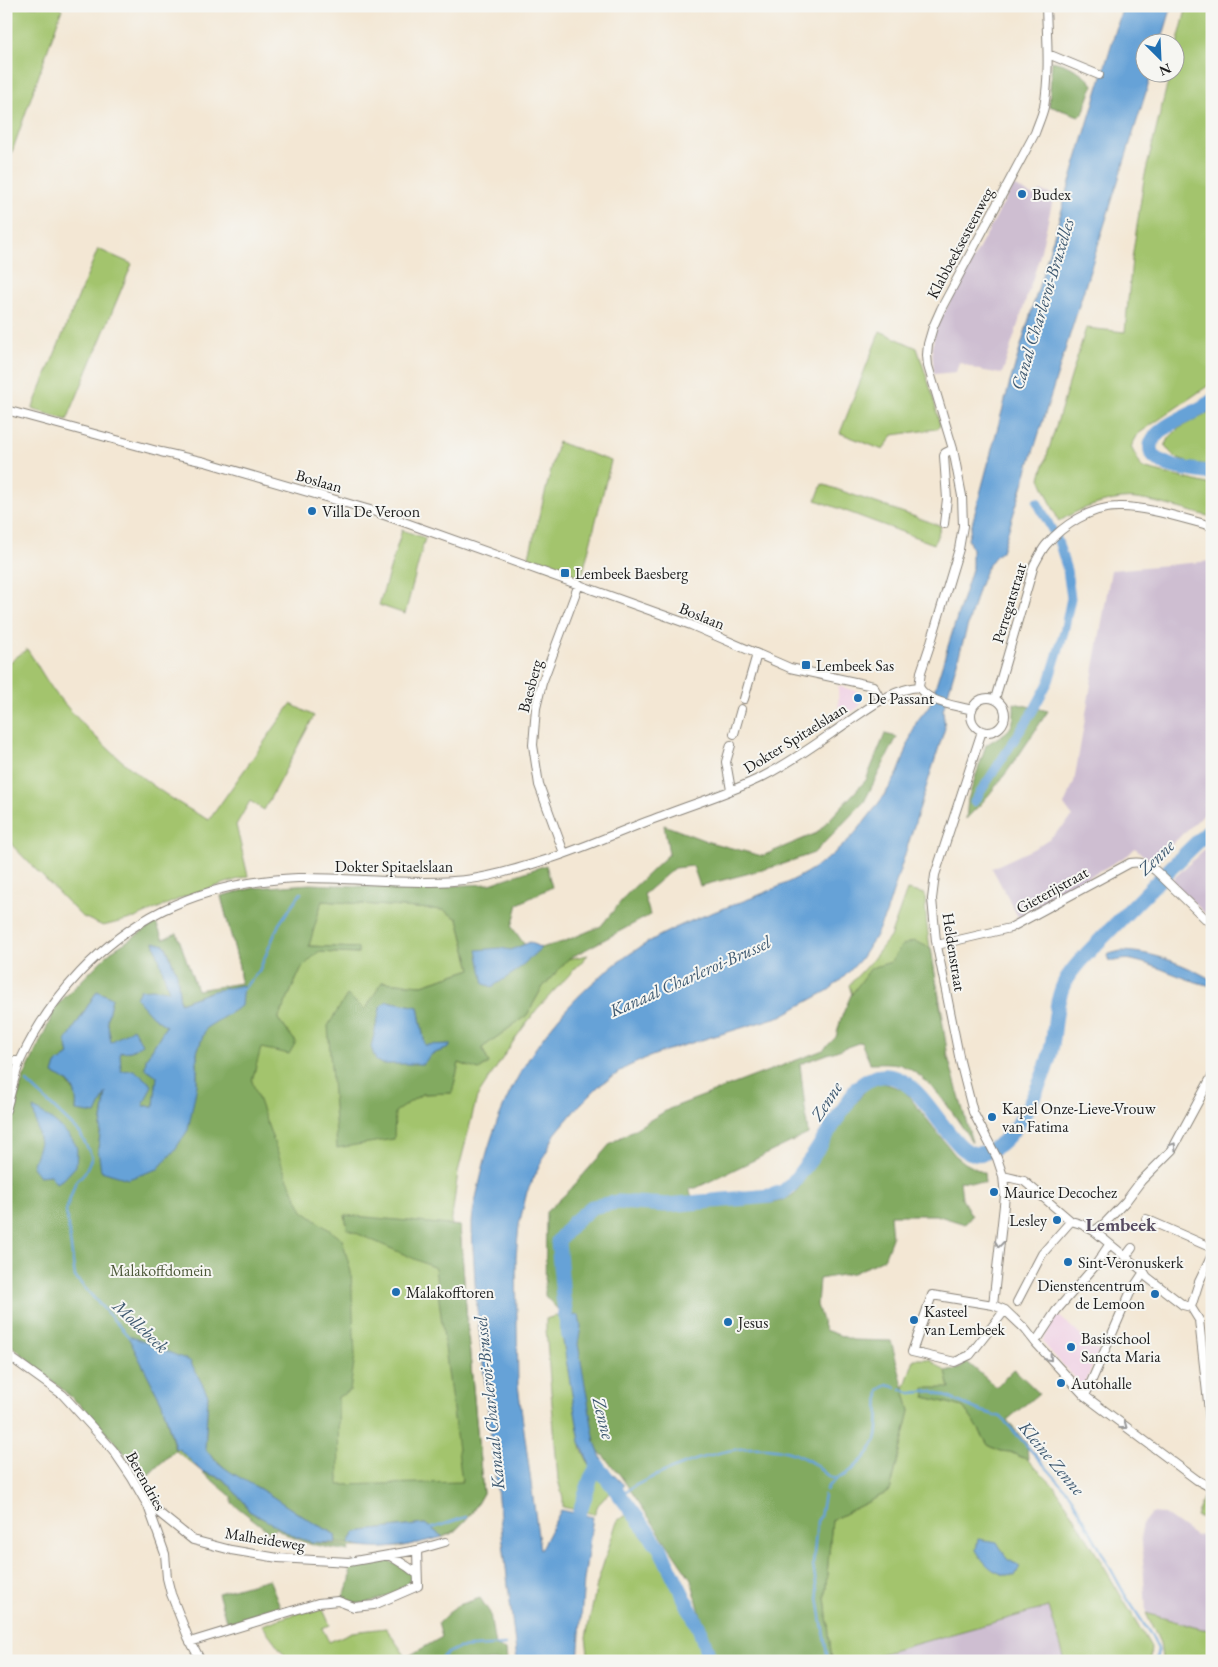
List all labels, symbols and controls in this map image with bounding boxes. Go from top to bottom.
north arrow [1136,32,1186,82]
text: N [1156,59,1174,81]
street label: Klabbeeksesteenweg [922,183,999,302]
place label: Budex [1032,184,1071,205]
marker: Budex [1016,188,1028,200]
water label: Canal Charleroi-Bruxelles [1005,215,1079,392]
street label: Boslaan [293,464,345,498]
place label: Villa De Veroon [322,501,421,522]
marker: Villa De Veroon [306,505,318,517]
street label: Perregatstraat [987,560,1031,646]
place label: Lembeek Baesberg [575,563,689,584]
marker: Lembeek Baesberg [559,567,571,579]
street label: Boslaan [676,597,728,635]
place label: Lembeek Sas [816,655,894,676]
street label: Baesberg [513,656,547,715]
marker: Lembeek Sas [800,659,812,671]
place label: De Passant [868,688,934,709]
marker: De Passant [852,692,864,704]
street label: Dokter Spitaelslaan [739,697,851,778]
water label: Zenne [1132,833,1180,881]
street label: Dokter Spitaelslaan [335,856,454,877]
street label: Gieterijstraat [1012,862,1092,918]
street label: Heldenstraat [937,911,971,993]
water label: Kanaal Charleroi-Brussel [605,930,775,1022]
water label: Zenne [804,1076,848,1126]
place label: Kapel Onze-Lieve-Vrouw van Fatima [1002,1098,1157,1137]
marker: Kapel Onze-Lieve-Vrouw van Fatima [986,1111,998,1123]
one-way arrow [1167,1142,1177,1151]
place label: Maurice Decochez [1004,1182,1117,1203]
marker: Maurice Decochez [988,1186,1000,1198]
place label: Lesley [1009,1210,1048,1231]
district label: Lembeek [1086,1212,1157,1237]
marker: Lesley [1051,1214,1063,1226]
one-way arrow [994,1240,1005,1248]
place label: Sint-Veronuskerk [1078,1252,1184,1273]
marker: Sint-Veronuskerk [1062,1256,1074,1268]
park label: Malakoffdomein [110,1260,213,1281]
place label: Dienstencentrum de Lemoon [1037,1275,1146,1314]
place label: Malakofftoren [406,1282,495,1303]
marker: Malakofftoren [390,1286,402,1298]
marker: Dienstencentrum de Lemoon [1149,1288,1161,1300]
water label: Mollebeek [108,1294,174,1358]
place label: Kasteel van Lembeek [924,1301,1005,1340]
place label: Jesus [736,1312,768,1333]
water label: Kanaal Charleroi-Brussel [468,1314,510,1492]
marker: Kasteel van Lembeek [908,1314,920,1326]
marker: Jesus [722,1316,734,1328]
place label: Basisschool Sancta Maria [1081,1328,1161,1367]
marker: Basisschool Sancta Maria [1065,1341,1077,1353]
one-way arrow [1044,1353,1053,1362]
place label: Autohalle [1070,1373,1132,1394]
marker: Autohalle [1055,1377,1067,1389]
water label: Zenne [587,1394,620,1442]
water label: Kleine Zenne [1013,1415,1090,1501]
one-way arrow [1118,1420,1127,1428]
street label: Berendries [121,1448,171,1514]
street label: Malheideweg [223,1522,308,1556]

